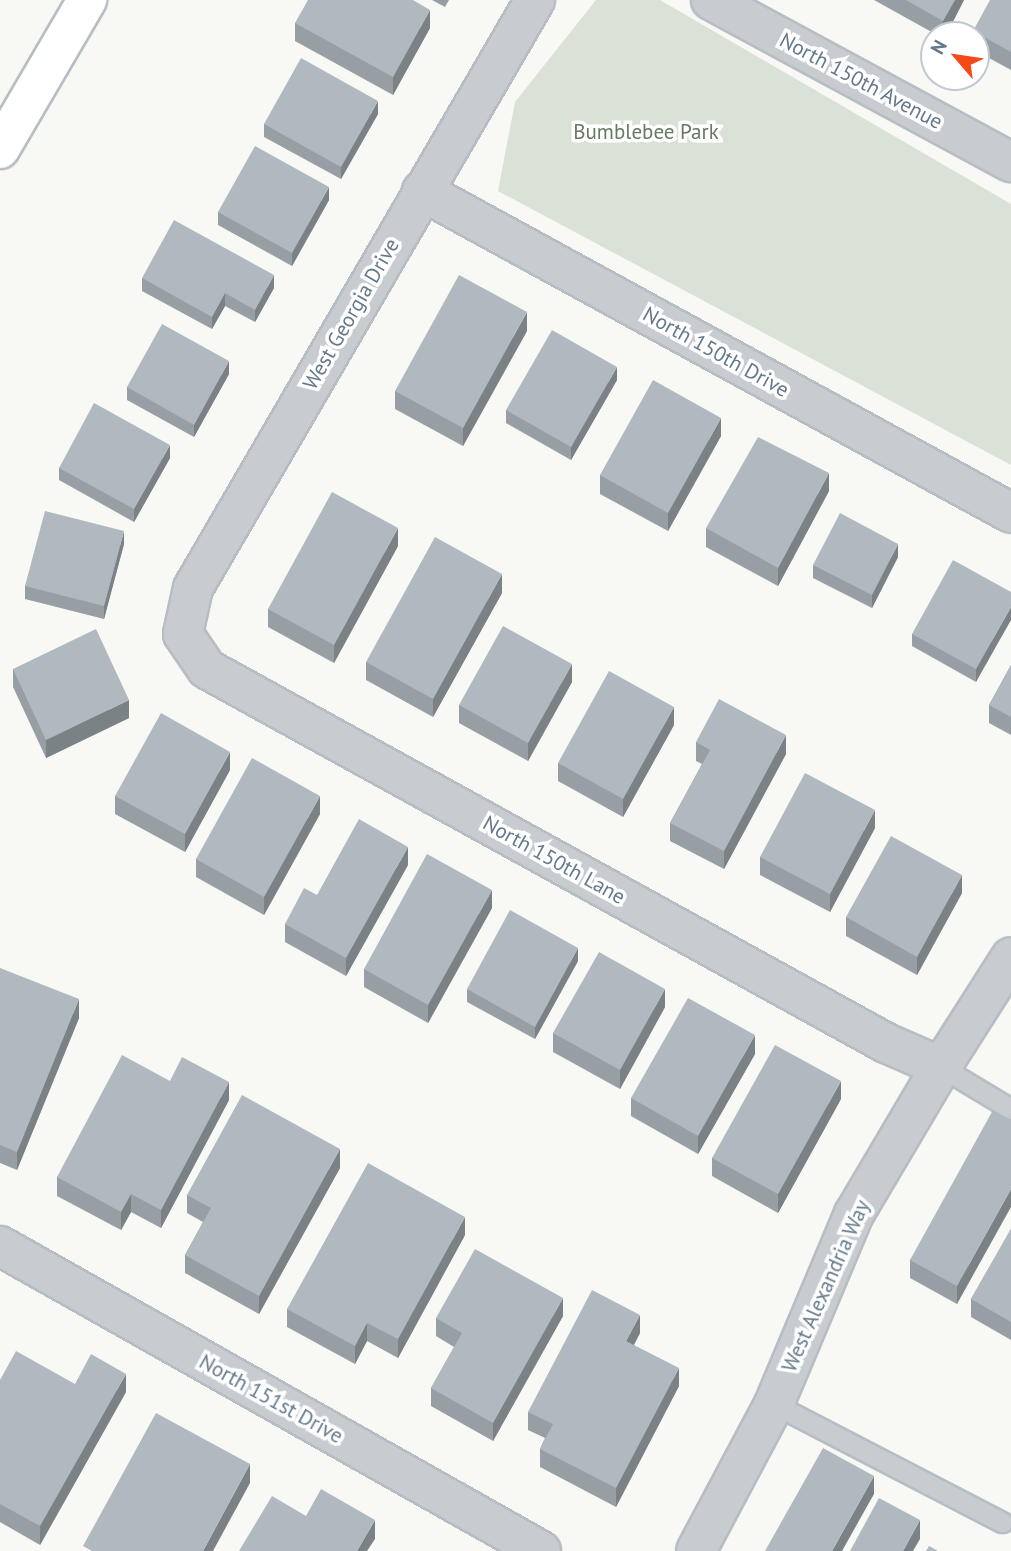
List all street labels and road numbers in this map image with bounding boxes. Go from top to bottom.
street label: North 150th Avenue [775,27,947,135]
street label: West Georgia Drive [297,234,405,394]
street label: North 150th Drive [639,301,793,403]
street label: North 150th Lane [478,810,630,910]
street label: West Alexandria Way [776,1196,876,1376]
street label: North 151st Drive [195,1349,347,1449]

